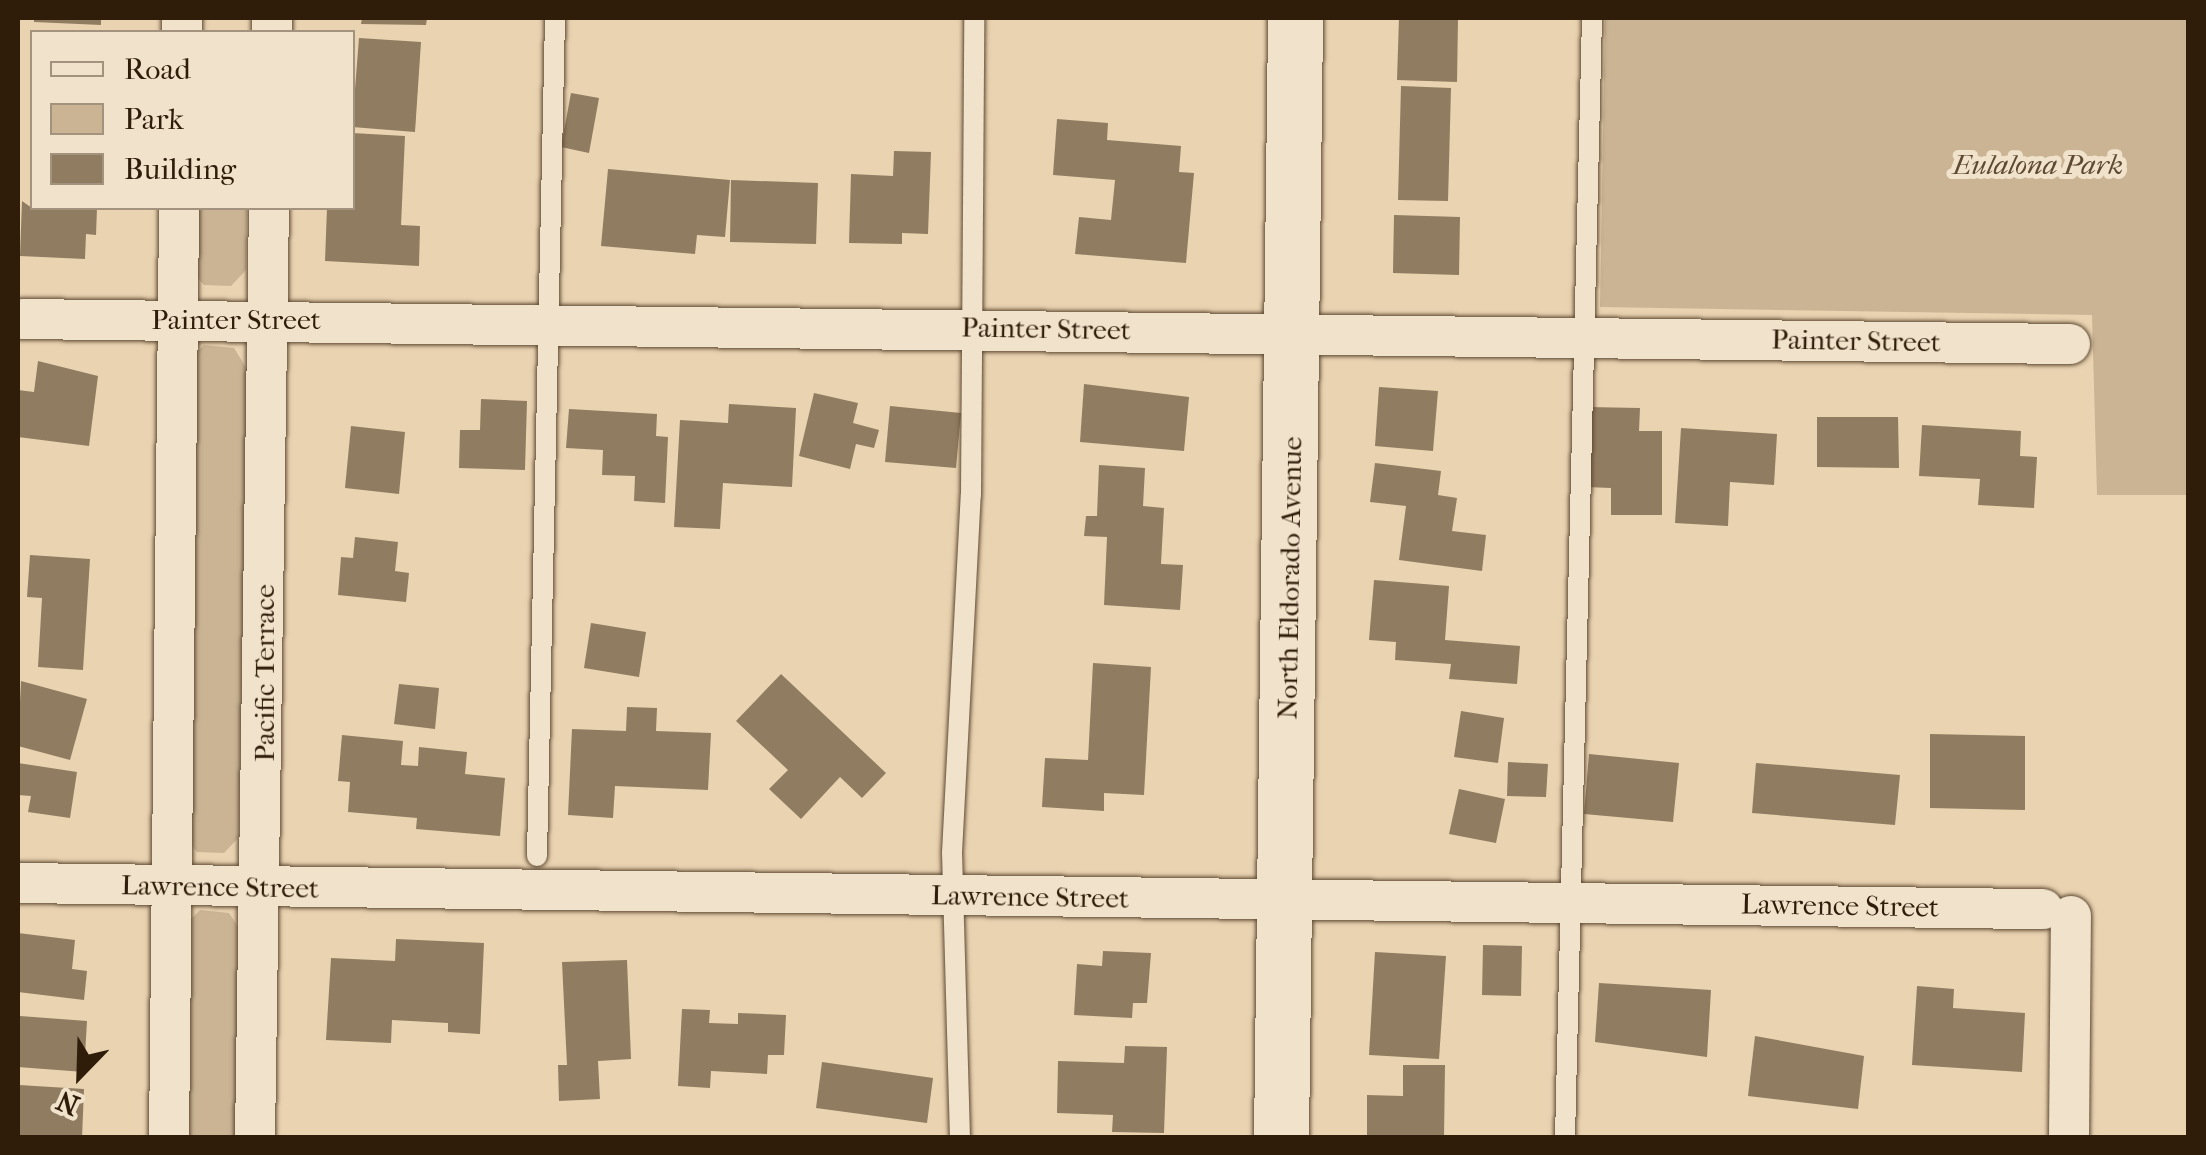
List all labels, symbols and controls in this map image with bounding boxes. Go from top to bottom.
legend [30,30,355,210]
text: Road [124,52,191,87]
text: Park [124,102,184,137]
park label: Eulalona Park [1953,148,2123,182]
text: Building [124,152,236,187]
street label: Painter Street [151,303,321,337]
street label: Painter Street [961,311,1131,347]
street label: Painter Street [1771,323,1941,359]
street label: North Eldorado Avenue [1271,436,1309,720]
street label: Pacific Terrace [248,584,282,762]
street label: Lawrence Street [121,868,319,906]
street label: Lawrence Street [931,878,1129,916]
street label: Lawrence Street [1741,887,1939,925]
north arrow [30,1025,130,1125]
text: N [52,1084,84,1122]

